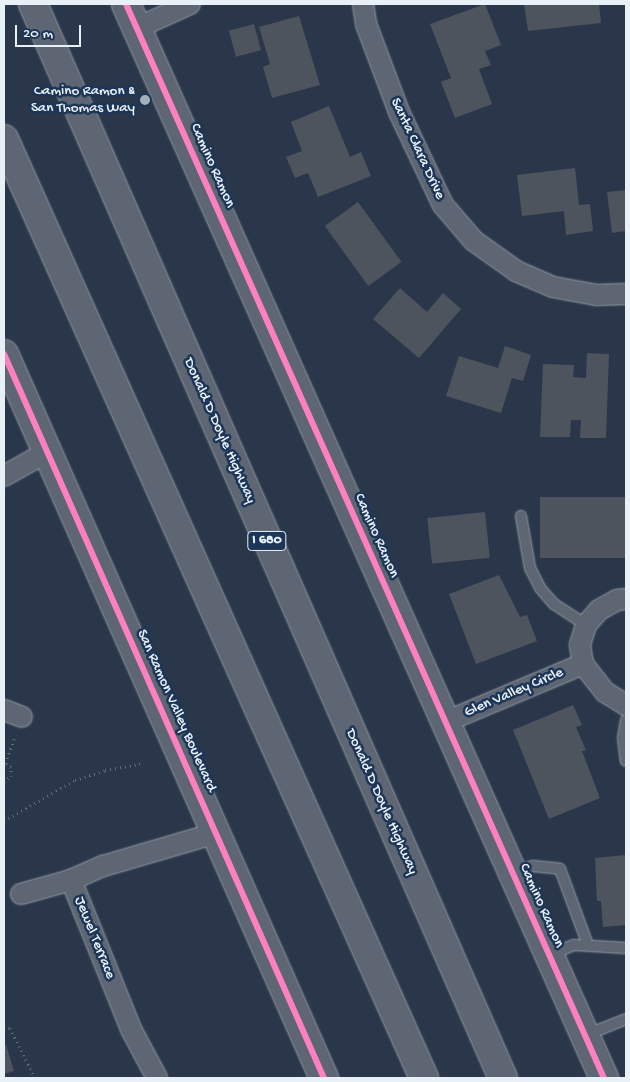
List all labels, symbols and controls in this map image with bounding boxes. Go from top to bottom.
scale bar [18,15,84,47]
text: 20 m [23,25,53,43]
place label: Camino Ramon & San Thomas Way [31,82,135,117]
marker: Camino Ramon & San Thomas Way [139,94,151,106]
street label: Santa Clara Drive [386,95,448,203]
street label: Camino Ramon [185,121,239,211]
street label: Donald D Doyle Highway [179,356,259,506]
street label: Camino Ramon [349,491,403,581]
road number: I 680 [247,530,287,552]
street label: San Ramon Valley Boulevard [132,627,220,795]
street label: Glen Valley Circle [462,664,566,722]
street label: Donald D Doyle Highway [341,727,421,877]
street label: Camino Ramon [514,861,568,951]
street label: Jewel Terrace [69,894,119,982]

